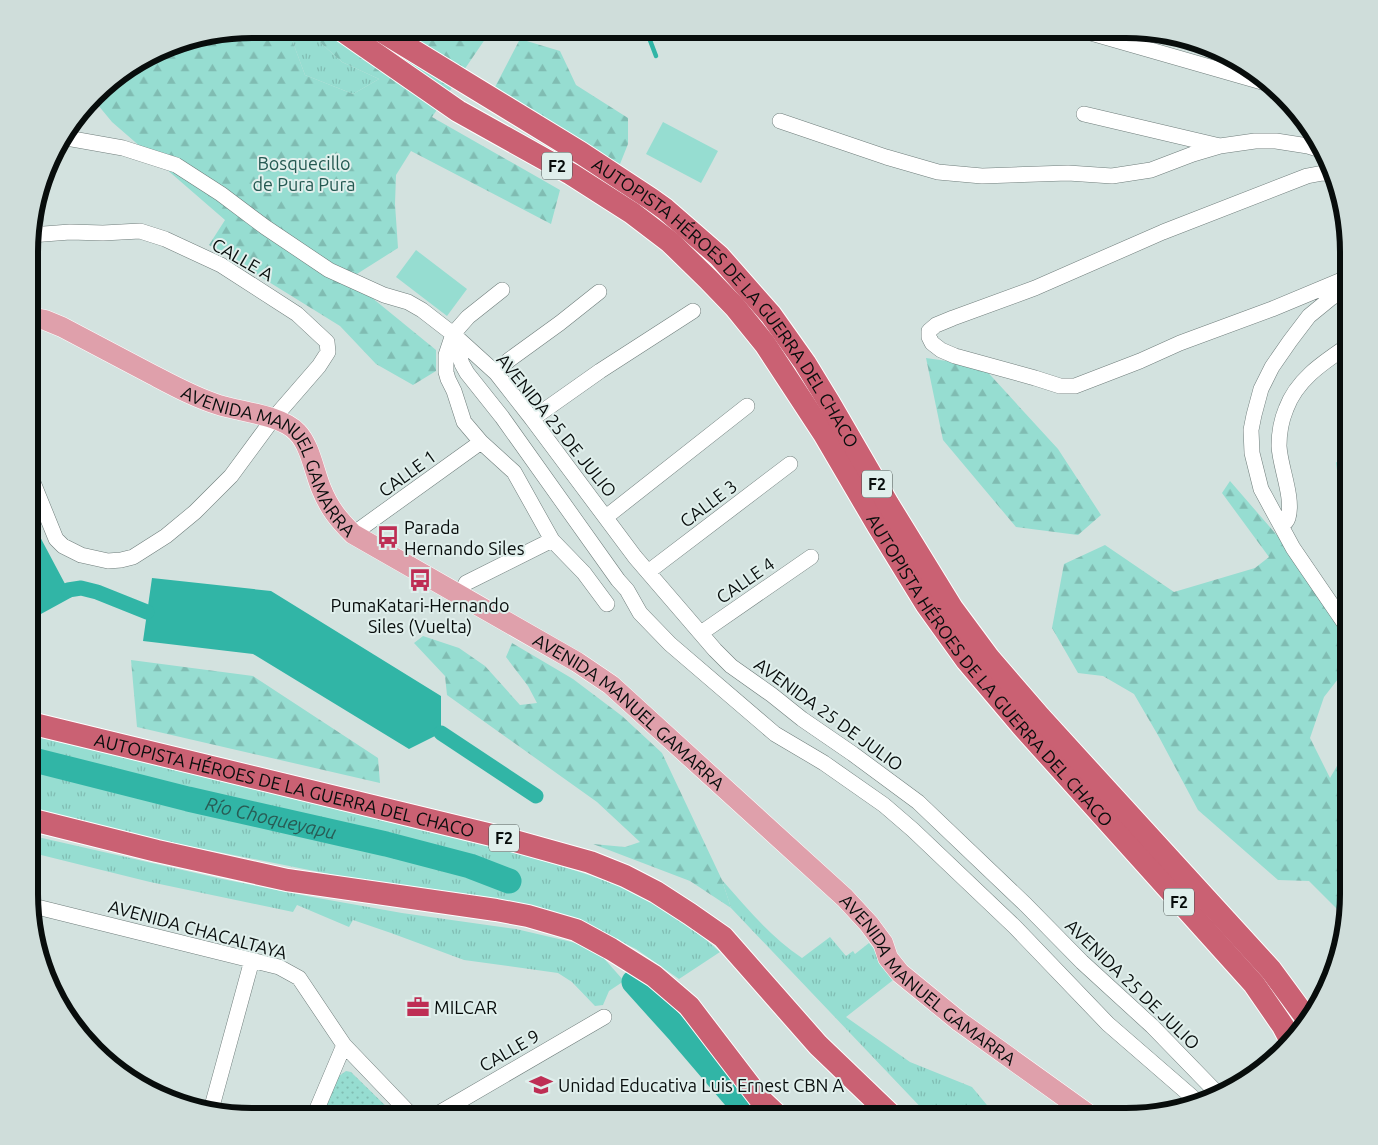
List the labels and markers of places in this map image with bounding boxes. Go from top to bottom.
place label: Parada Hernando Siles [404,517,525,558]
bus stop icon: Parada Hernando Siles [375,524,401,550]
bus stop icon: PumaKatari-Hernando Siles (Vuelta) [407,567,433,593]
place label: PumaKatari-Hernando Siles (Vuelta) [331,595,509,637]
office icon: MILCAR [405,994,431,1020]
place label: MILCAR [434,997,497,1017]
school or university icon: Unidad Educativa Luis Ernest CBN A [528,1072,554,1098]
place label: Unidad Educativa Luis Ernest CBN A [558,1075,845,1095]

